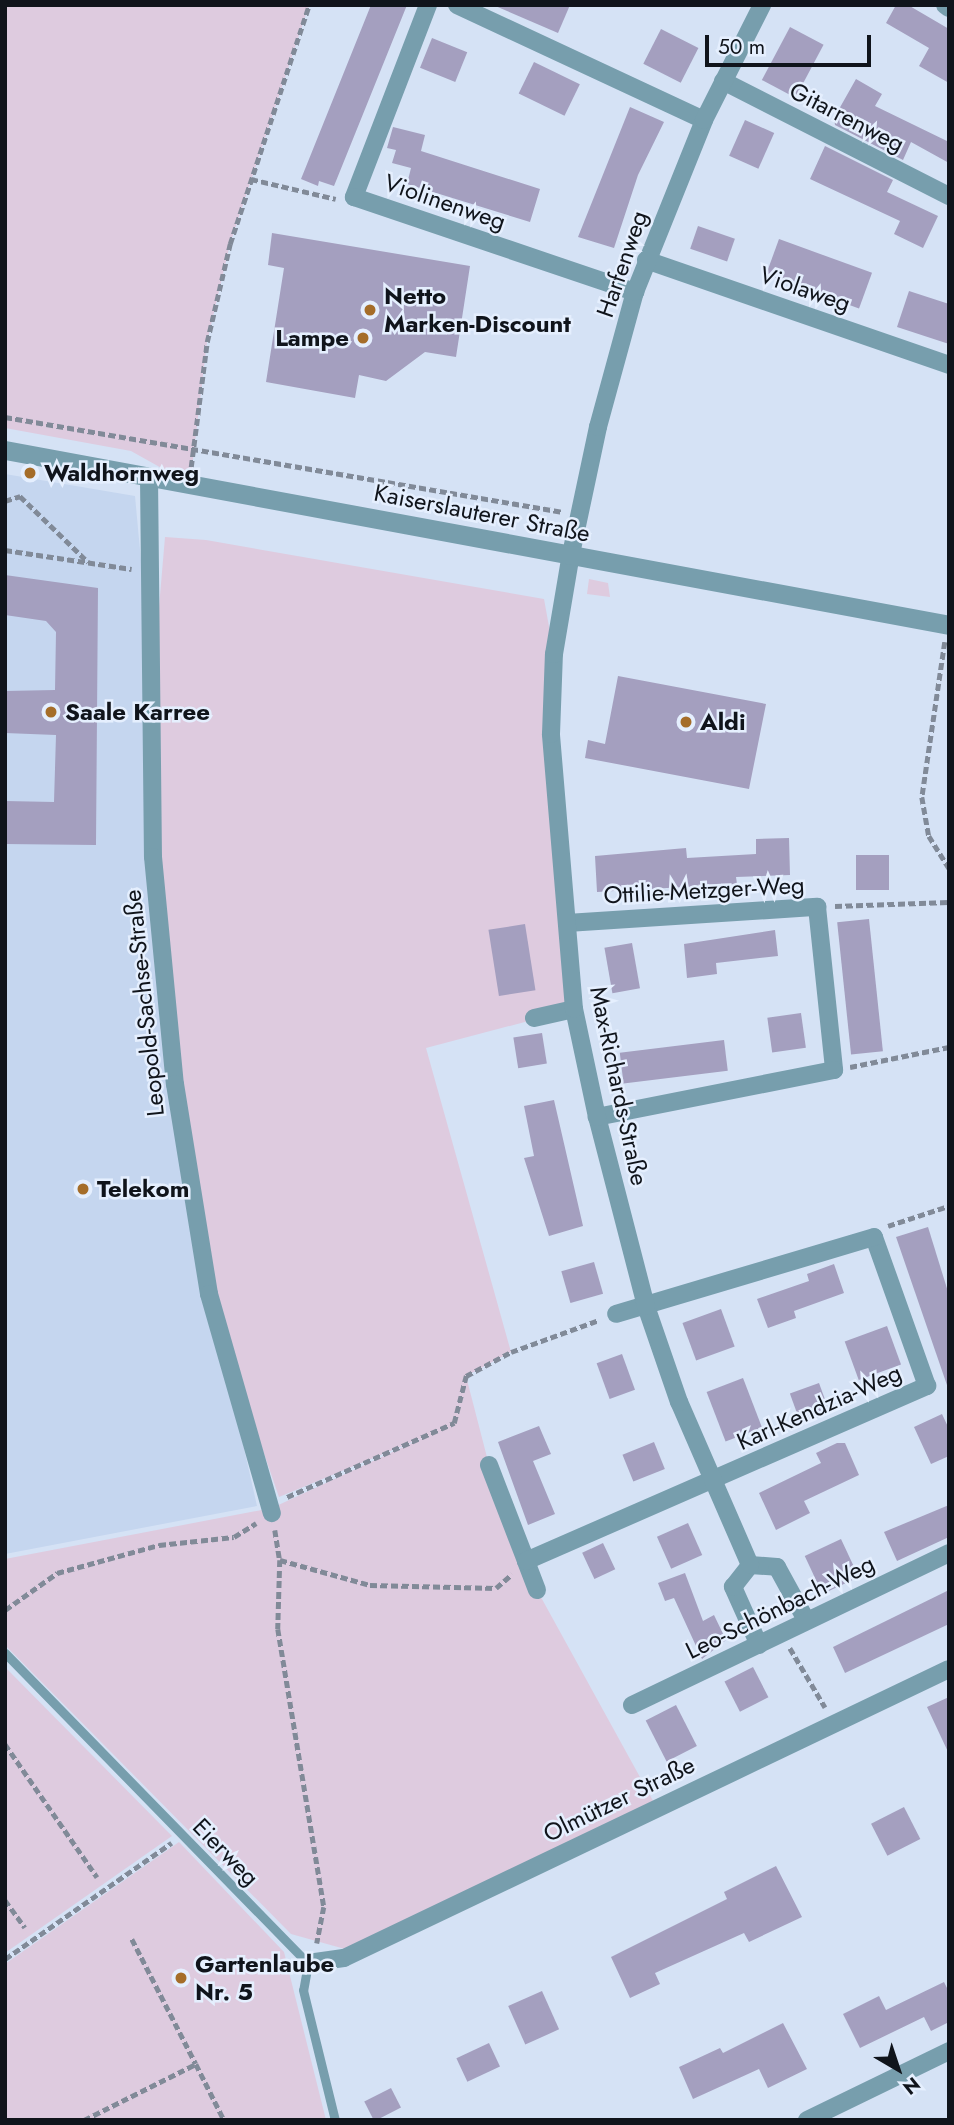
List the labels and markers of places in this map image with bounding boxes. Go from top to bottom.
place label: Netto Marken-Discount [384,282,571,338]
marker: Netto Marken-Discount [362,302,378,318]
place label: Lampe [275,324,349,352]
marker: Lampe [355,330,371,346]
place label: Waldhornweg [44,459,199,487]
marker: Waldhornweg [22,465,38,481]
place label: Saale Karree [65,698,210,726]
marker: Saale Karree [43,704,59,720]
place label: Aldi [700,708,746,736]
marker: Aldi [678,714,694,730]
place label: Telekom [97,1175,189,1203]
marker: Telekom [75,1181,91,1197]
place label: Gartenlaube Nr. 5 [195,1950,334,2006]
marker: Gartenlaube Nr. 5 [173,1970,189,1986]

